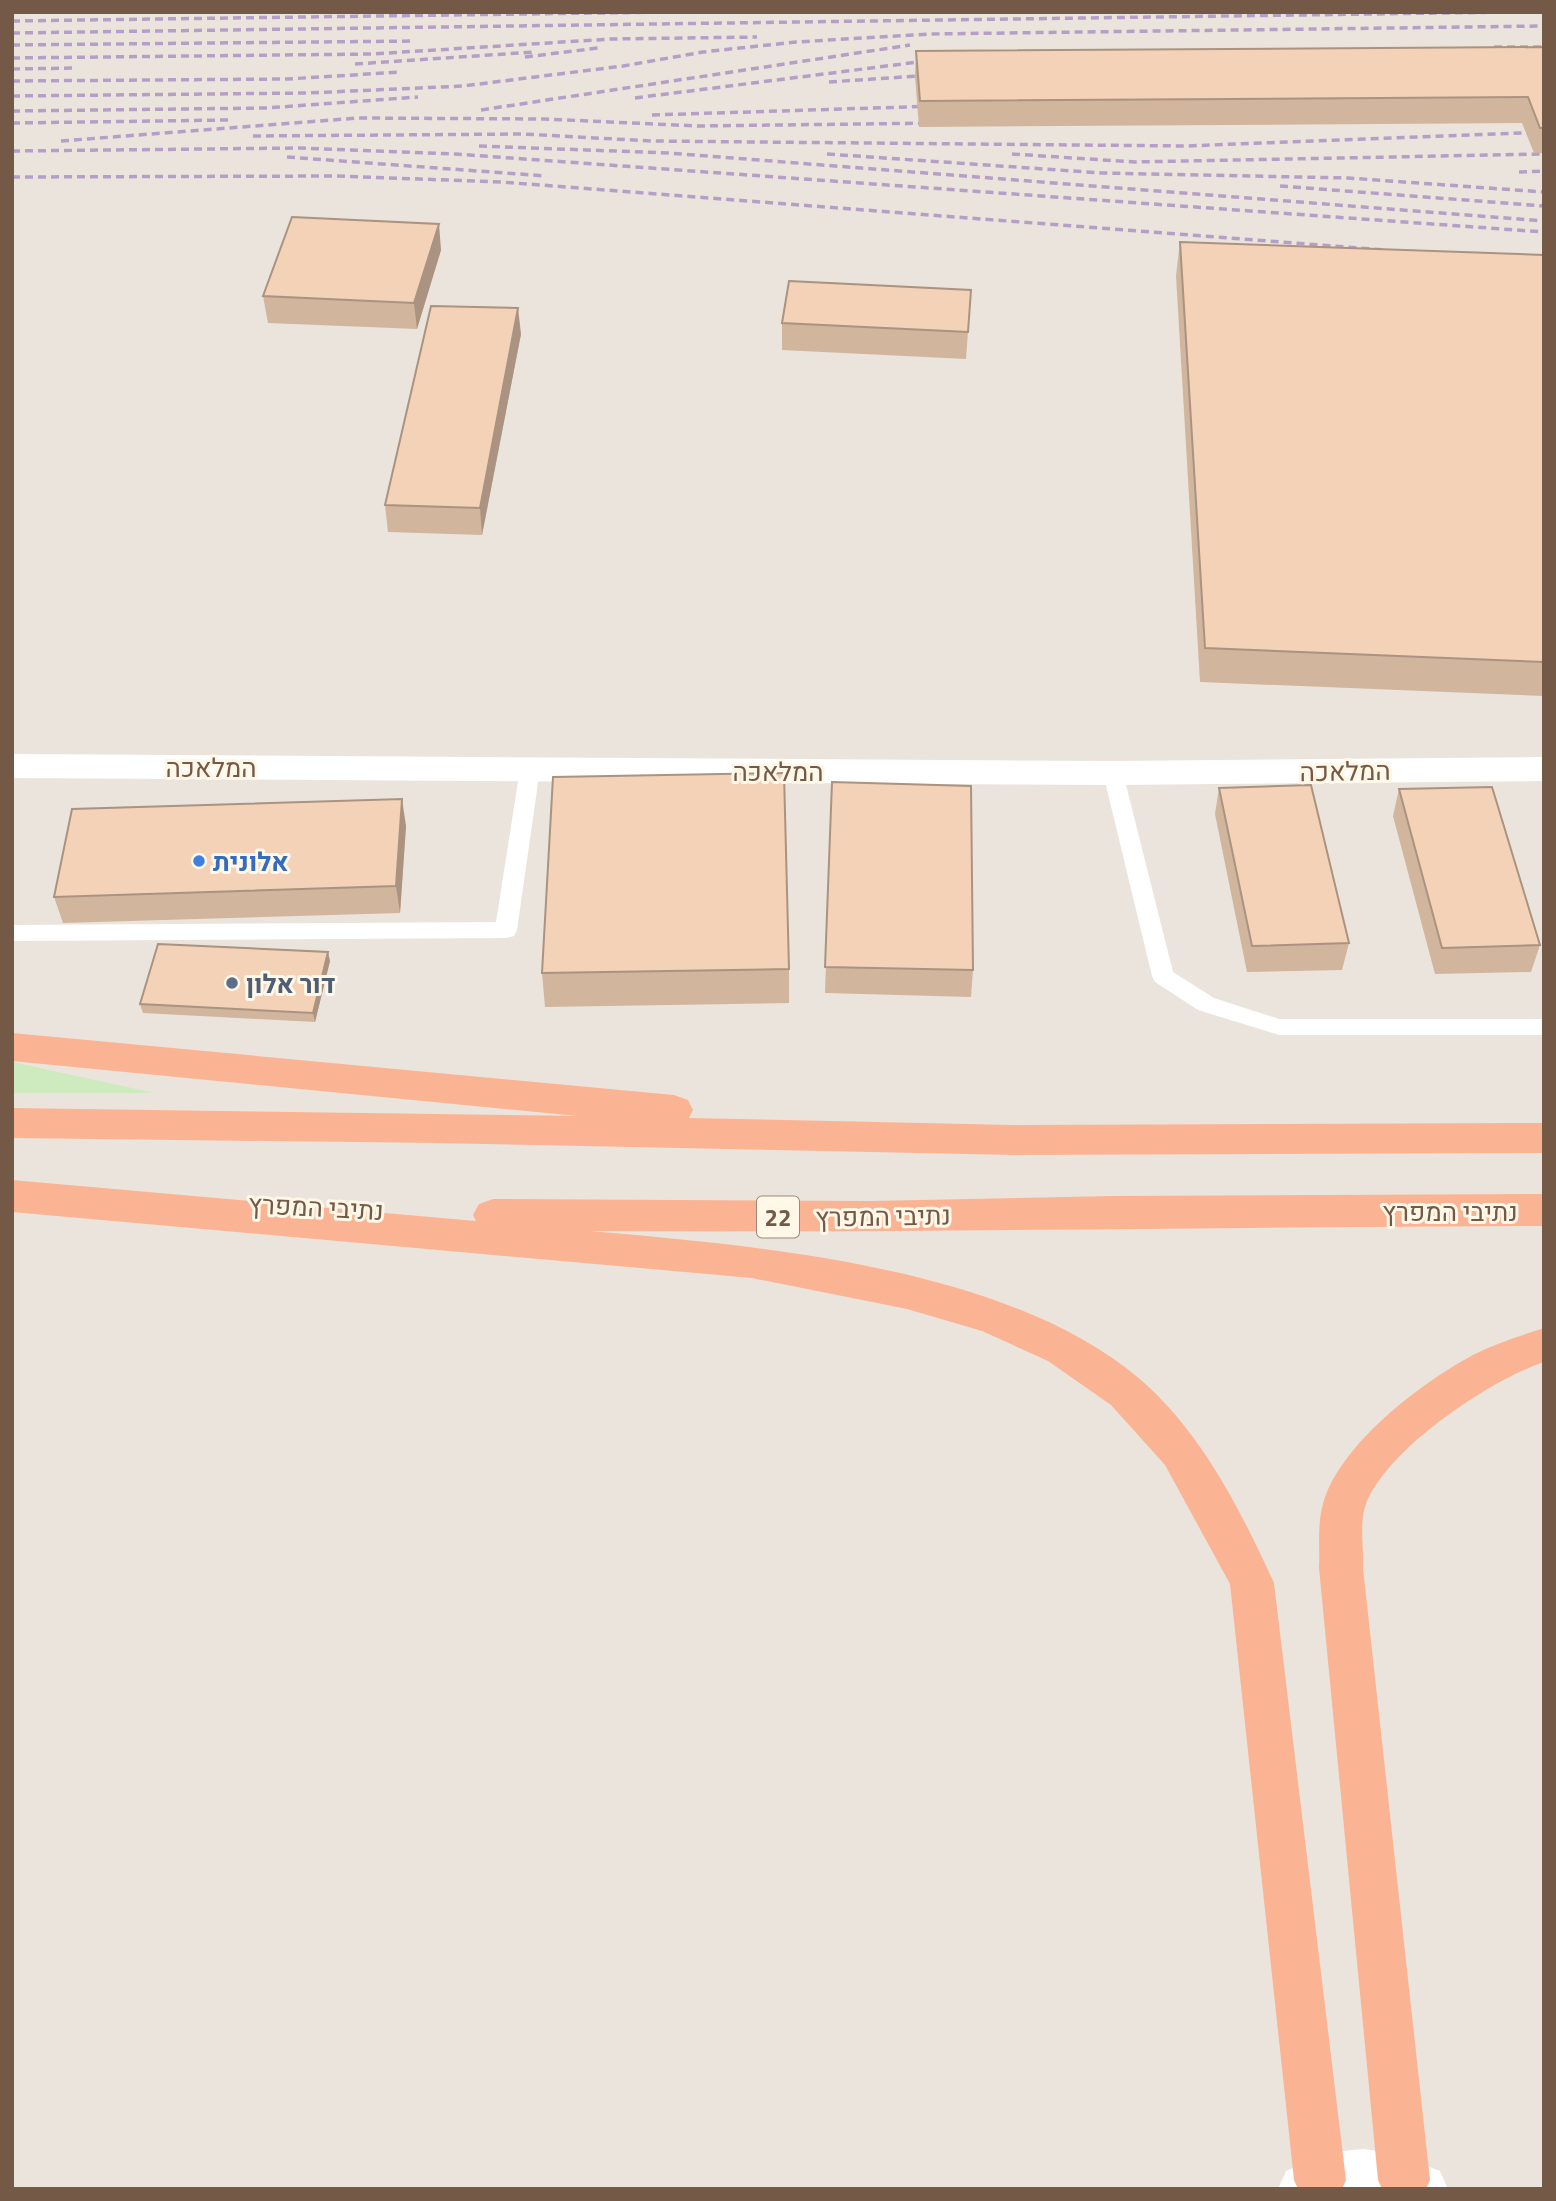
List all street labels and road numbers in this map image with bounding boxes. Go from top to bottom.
street label: המלאכה [165,748,257,787]
street label: המלאכה [1299,751,1391,791]
street label: המלאכה [732,752,824,791]
street label: נתיבי המפרץ [247,1184,385,1230]
street label: נתיבי המפרץ [1382,1192,1518,1231]
street label: נתיבי המפרץ [815,1195,951,1237]
road number: 22 [757,1196,799,1238]

